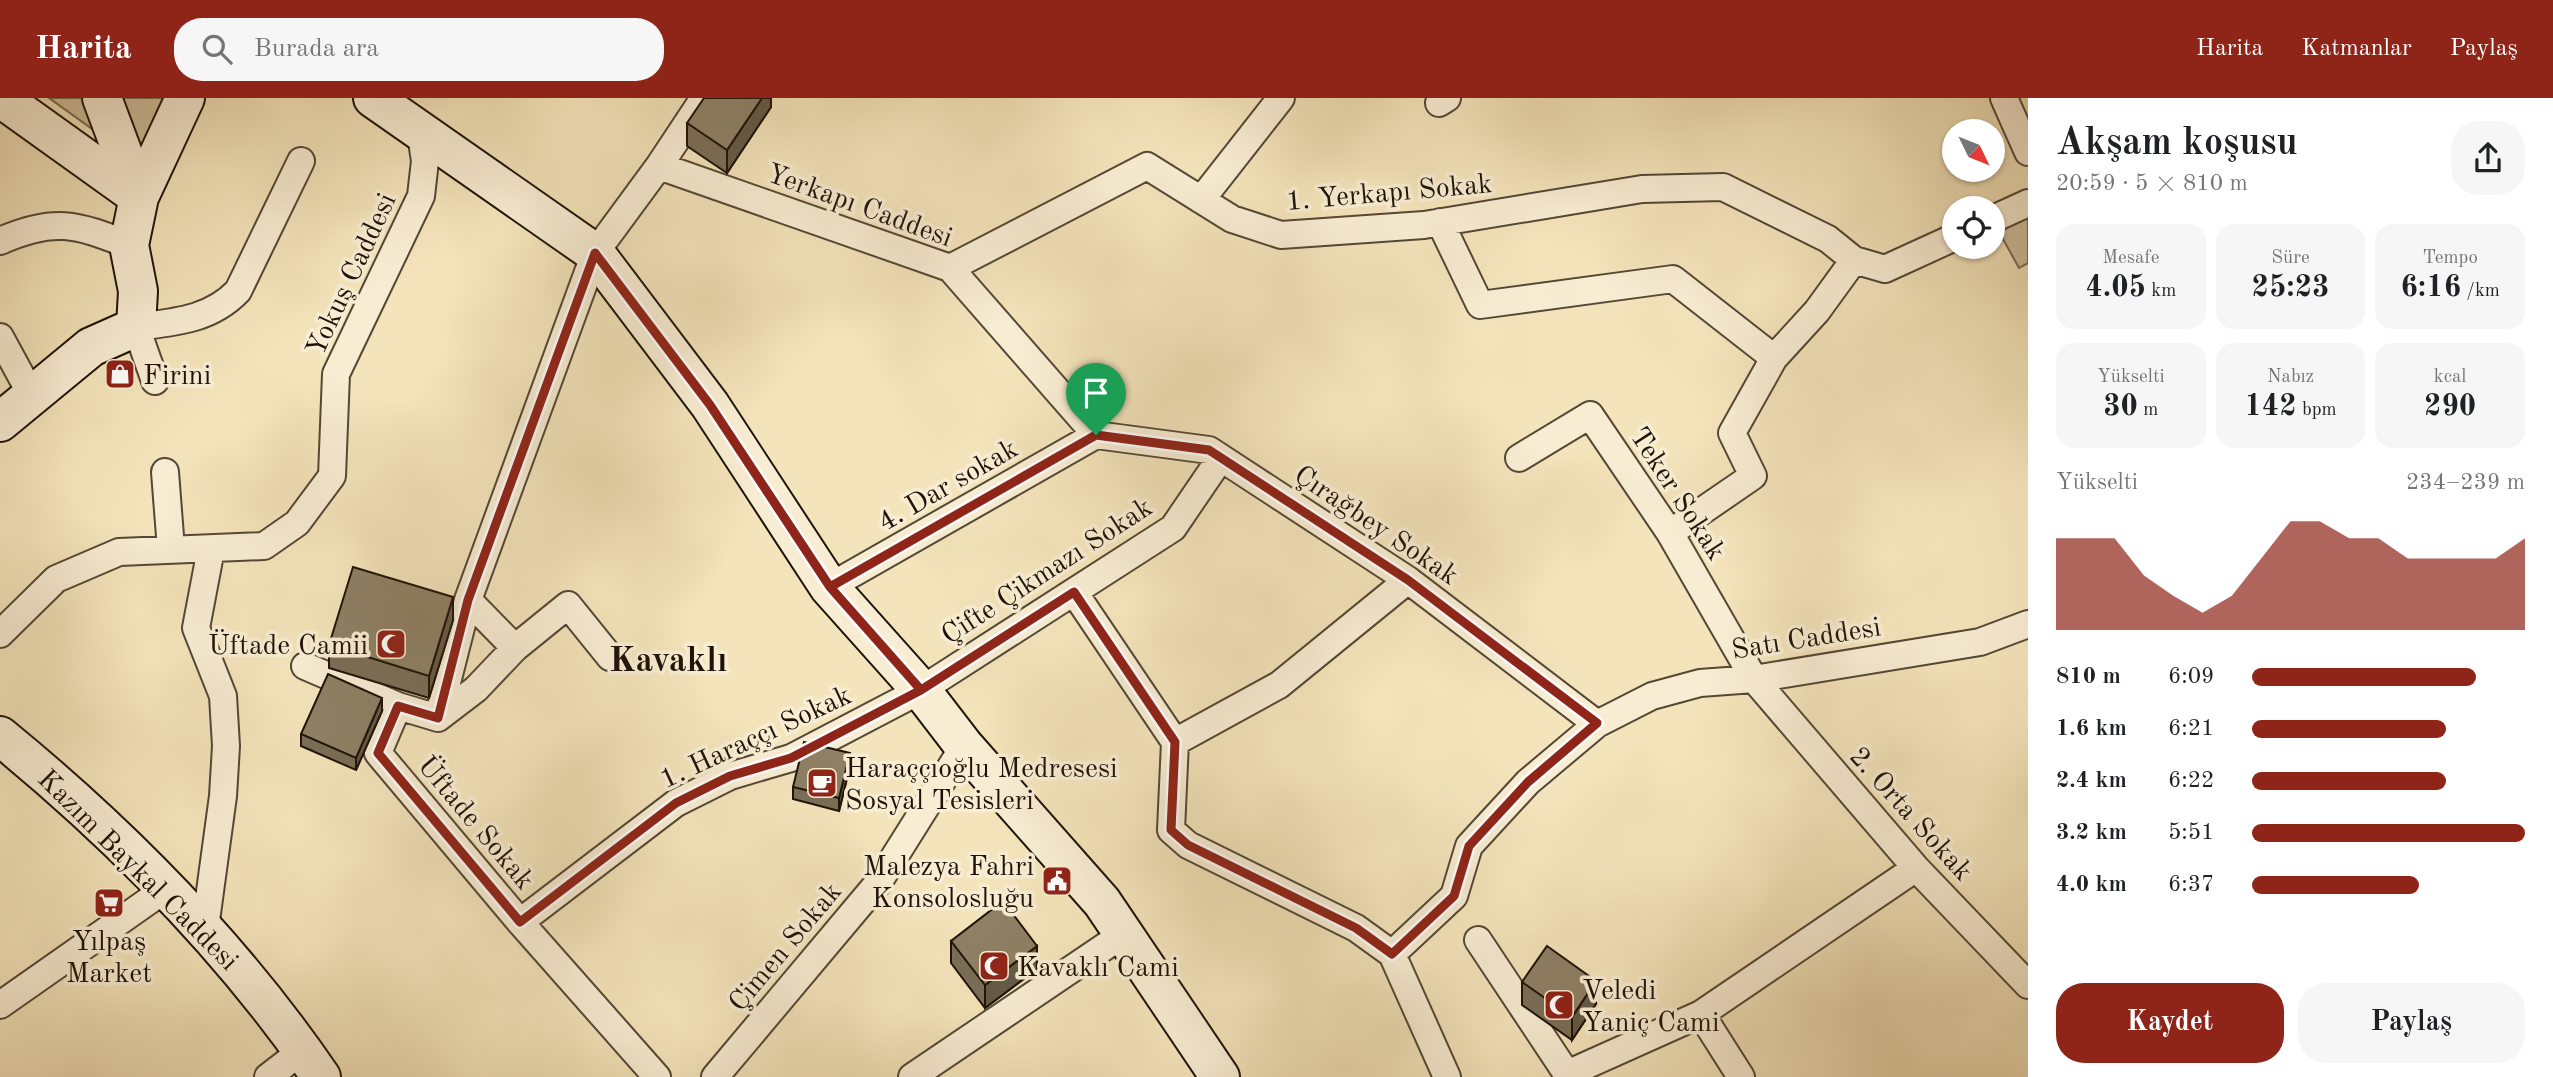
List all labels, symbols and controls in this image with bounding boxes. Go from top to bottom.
search box [174,18,664,81]
icon: search [198,30,236,68]
text: Harita [35,33,132,66]
text: Burada ara [254,36,379,62]
text: Harita [2196,37,2263,61]
text: Katmanlar [2301,37,2412,61]
text: Paylaş [2450,37,2518,61]
north arrow [1942,119,2006,182]
map controls [1942,119,2005,259]
button: share [2451,121,2525,195]
text: Akşam koşusu [2056,125,2298,163]
street label: Yerkapı Caddesi [762,160,956,253]
street label: 1. Yerkapı Sokak [1285,171,1494,217]
text: 20:59 · 5 × 810 m [2056,172,2248,195]
street label: Yokuş Caddesi [303,190,403,361]
button: locate [1942,196,2005,259]
text: Mesafe [2102,249,2159,268]
text: Süre [2271,249,2310,268]
text: Tempo [2422,249,2478,268]
text: 4.05 [2085,273,2146,303]
text: 25:23 [2251,273,2329,303]
text: 6:16 [2400,273,2461,303]
text: km [2146,282,2176,301]
text: /km [2461,282,2500,301]
shop icon: Firini [103,357,137,391]
place label: Firini [143,363,211,391]
pin [1066,363,1126,435]
text: Yükselti [2097,368,2165,387]
text: Nabız [2267,368,2314,387]
text: kcal [2434,368,2467,387]
icon: arrive [1077,374,1115,412]
text: 30 [2103,392,2138,422]
text: 142 [2244,392,2297,422]
text: 290 [2424,392,2476,422]
text: m [2138,401,2158,420]
text: bpm [2297,401,2337,420]
street label: Teker Sokak [1623,423,1730,566]
street label: 4. Dar sokak [874,435,1023,538]
street label: Çırağbey Sokak [1288,462,1462,591]
text: Yükselti [2056,471,2138,494]
text: 234–239 m [2406,471,2525,494]
street label: Çifte Çikmazı Sokak [937,494,1158,651]
street label: Satı Caddesi [1730,614,1883,666]
mosque icon: Üftade Camii [374,627,408,661]
place label: Üftade Camii [208,629,368,661]
district label: Kavaklı [609,644,727,679]
text: 810 m [2056,665,2121,688]
text: 6:09 [2168,665,2214,688]
street label: 1. Haraççı Sokak [656,682,856,795]
text: 1.6 km [2056,717,2127,740]
text: 6:21 [2168,717,2214,740]
street label: 2. Orta Sokak [1843,743,1977,887]
street label: Üftade Sokak [411,749,541,896]
place label: Haraççıoğlu Medresesi Sosyal Tesisleri [845,756,1118,816]
street label: Kazım Baykal Caddesi [31,766,242,977]
cafe icon: Haraççıoğlu Medresesi Sosyal Tesisleri [805,766,839,800]
text: 2.4 km [2056,769,2127,792]
text: 6:22 [2168,769,2214,792]
text: 3.2 km [2056,821,2127,844]
text: 5:51 [2168,821,2214,844]
place label: Malezya Fahri Konsolosluğu [863,854,1034,914]
public building icon: Malezya Fahri Konsolosluğu [1040,864,1074,898]
text: 4.0 km [2056,873,2127,896]
text: 6:37 [2168,873,2214,896]
street label: Çimen Sokak [725,878,848,1018]
supermarket icon: Yılpaş Market [92,886,126,920]
place label: Yılpaş Market [66,929,152,989]
mosque icon: Kavaklı Cami [977,949,1011,983]
place label: Kavaklı Cami [1017,955,1179,983]
place label: Veledi Yaniç Cami [1582,978,1720,1038]
button: Kaydet [2056,983,2284,1063]
button: Paylaş [2298,983,2525,1063]
mosque icon: Veledi Yaniç Cami [1542,988,1576,1022]

